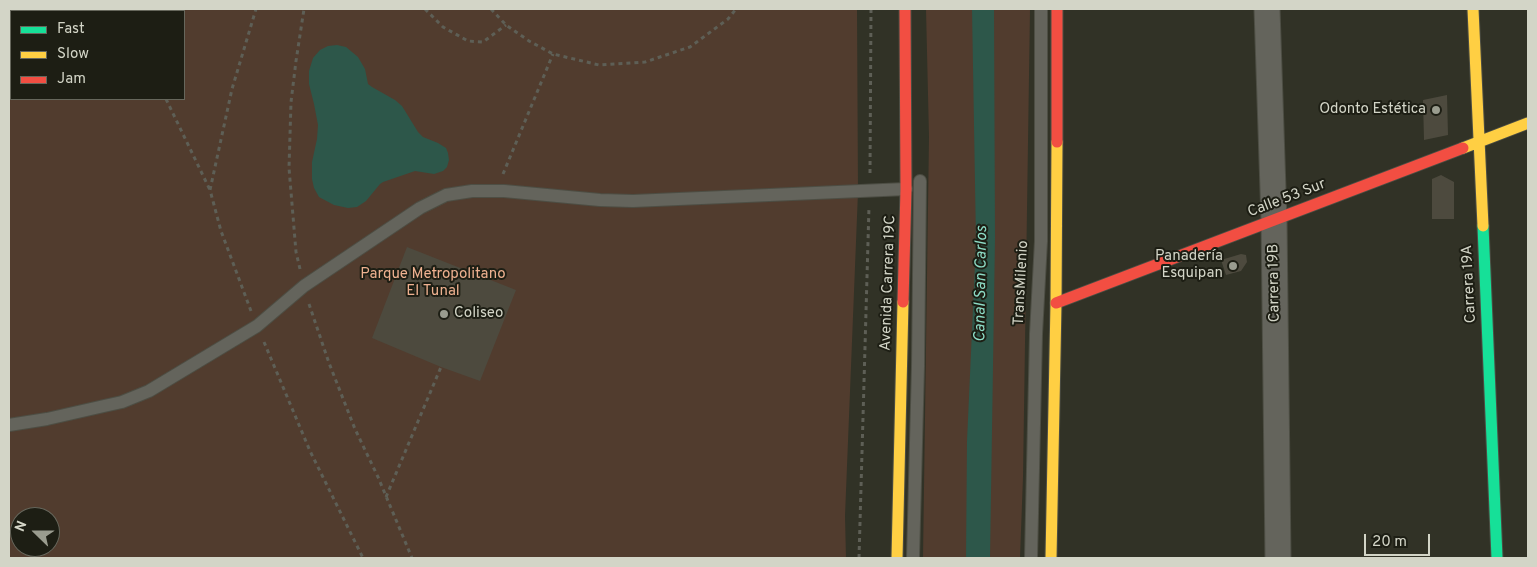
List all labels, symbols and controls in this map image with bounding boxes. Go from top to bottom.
legend [10,10,185,100]
text: Fast [57,20,85,39]
text: Slow [57,45,89,64]
text: Jam [57,70,86,89]
place label: Odonto Estética [1319,101,1426,119]
marker: Odonto Estética [1430,104,1442,116]
street label: Calle 53 Sur [1245,176,1329,222]
street label: Avenida Carrera 19C [878,215,900,351]
water label: Canal San Carlos [971,226,993,342]
street label: TransMilenio [1011,240,1033,326]
street label: Carrera 19B [1265,244,1285,322]
street label: Carrera 19A [1459,244,1481,324]
place label: Panadería Esquipan [1155,248,1223,283]
marker: Panadería Esquipan [1227,260,1239,272]
park label: Parque Metropolitano El Tunal [360,266,506,301]
place label: Coliseo [454,305,503,323]
marker: Coliseo [438,308,450,320]
north arrow [10,507,60,557]
text: N [12,519,31,534]
scale bar [1367,524,1433,556]
text: 20 m [1372,533,1407,552]

